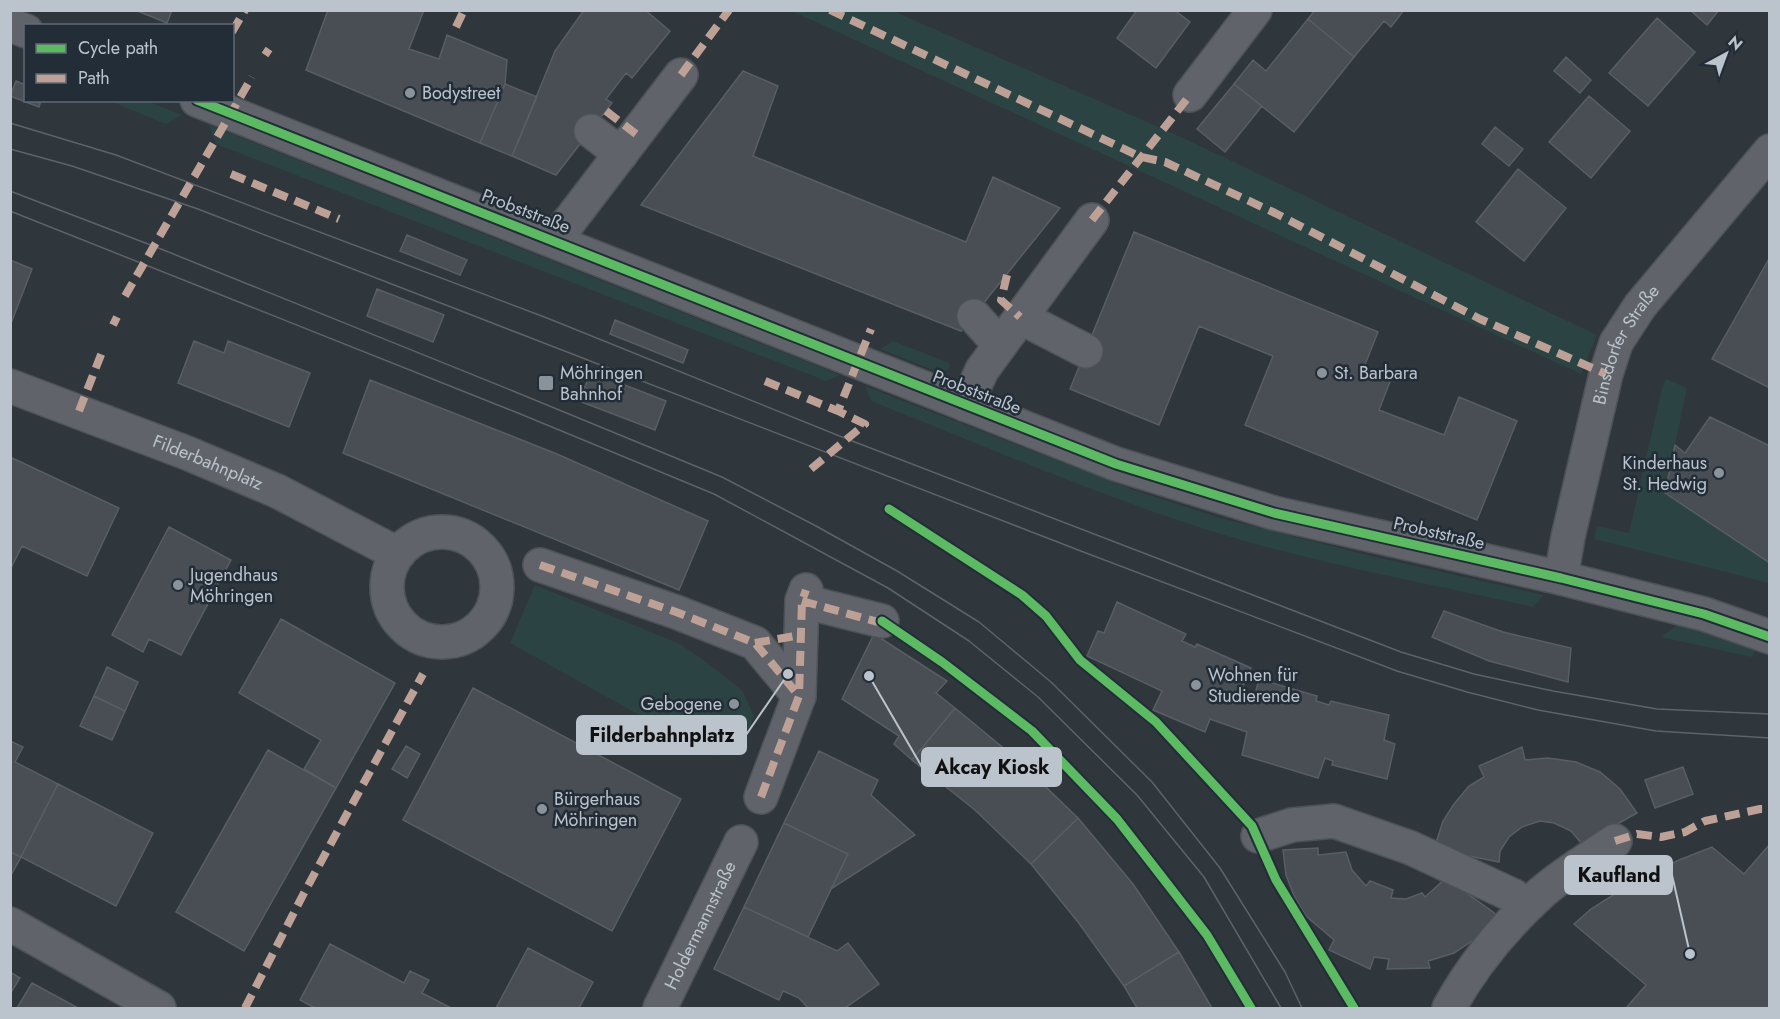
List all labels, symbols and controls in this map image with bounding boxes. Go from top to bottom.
legend [24,24,234,102]
north arrow [1696,24,1756,84]
text: N [1723,30,1748,56]
text: Cycle path [78,35,158,61]
text: Path [78,65,110,91]
place label: Bodystreet [422,80,501,106]
marker: Bodystreet [403,86,417,100]
street label: Probststraße [478,182,574,240]
street label: Binsdorfer Straße [1586,279,1666,407]
place label: Möhringen Bahnhof [560,360,643,407]
place label: St. Barbara [1334,360,1418,386]
street label: Probststraße [929,363,1025,421]
marker: St. Barbara [1315,366,1329,380]
marker: Möhringen Bahnhof [537,374,555,392]
street label: Filderbahnplatz [149,428,268,497]
place label: Kinderhaus St. Hedwig [1622,450,1707,497]
marker: Kinderhaus St. Hedwig [1712,466,1726,480]
street label: Probststraße [1391,510,1487,556]
place label: Jugendhaus Möhringen [188,562,278,609]
marker: Jugendhaus Möhringen [171,578,185,592]
place label: Wohnen für Studierende [1208,662,1300,709]
marker: Wohnen für Studierende [1189,678,1203,692]
place label: Gebogene [640,691,722,717]
marker: Gebogene [727,697,741,711]
callout: Filderbahnplatz [577,716,746,754]
text: Filderbahnplatz [589,721,735,750]
callout: Akcay Kiosk [922,748,1061,786]
text: Akcay Kiosk [934,753,1050,782]
place label: Bürgerhaus Möhringen [554,786,640,833]
marker: Bürgerhaus Möhringen [535,802,549,816]
callout: Kaufland [1565,856,1672,894]
street label: Holdermannstraße [658,857,743,994]
text: Kaufland [1577,861,1661,890]

